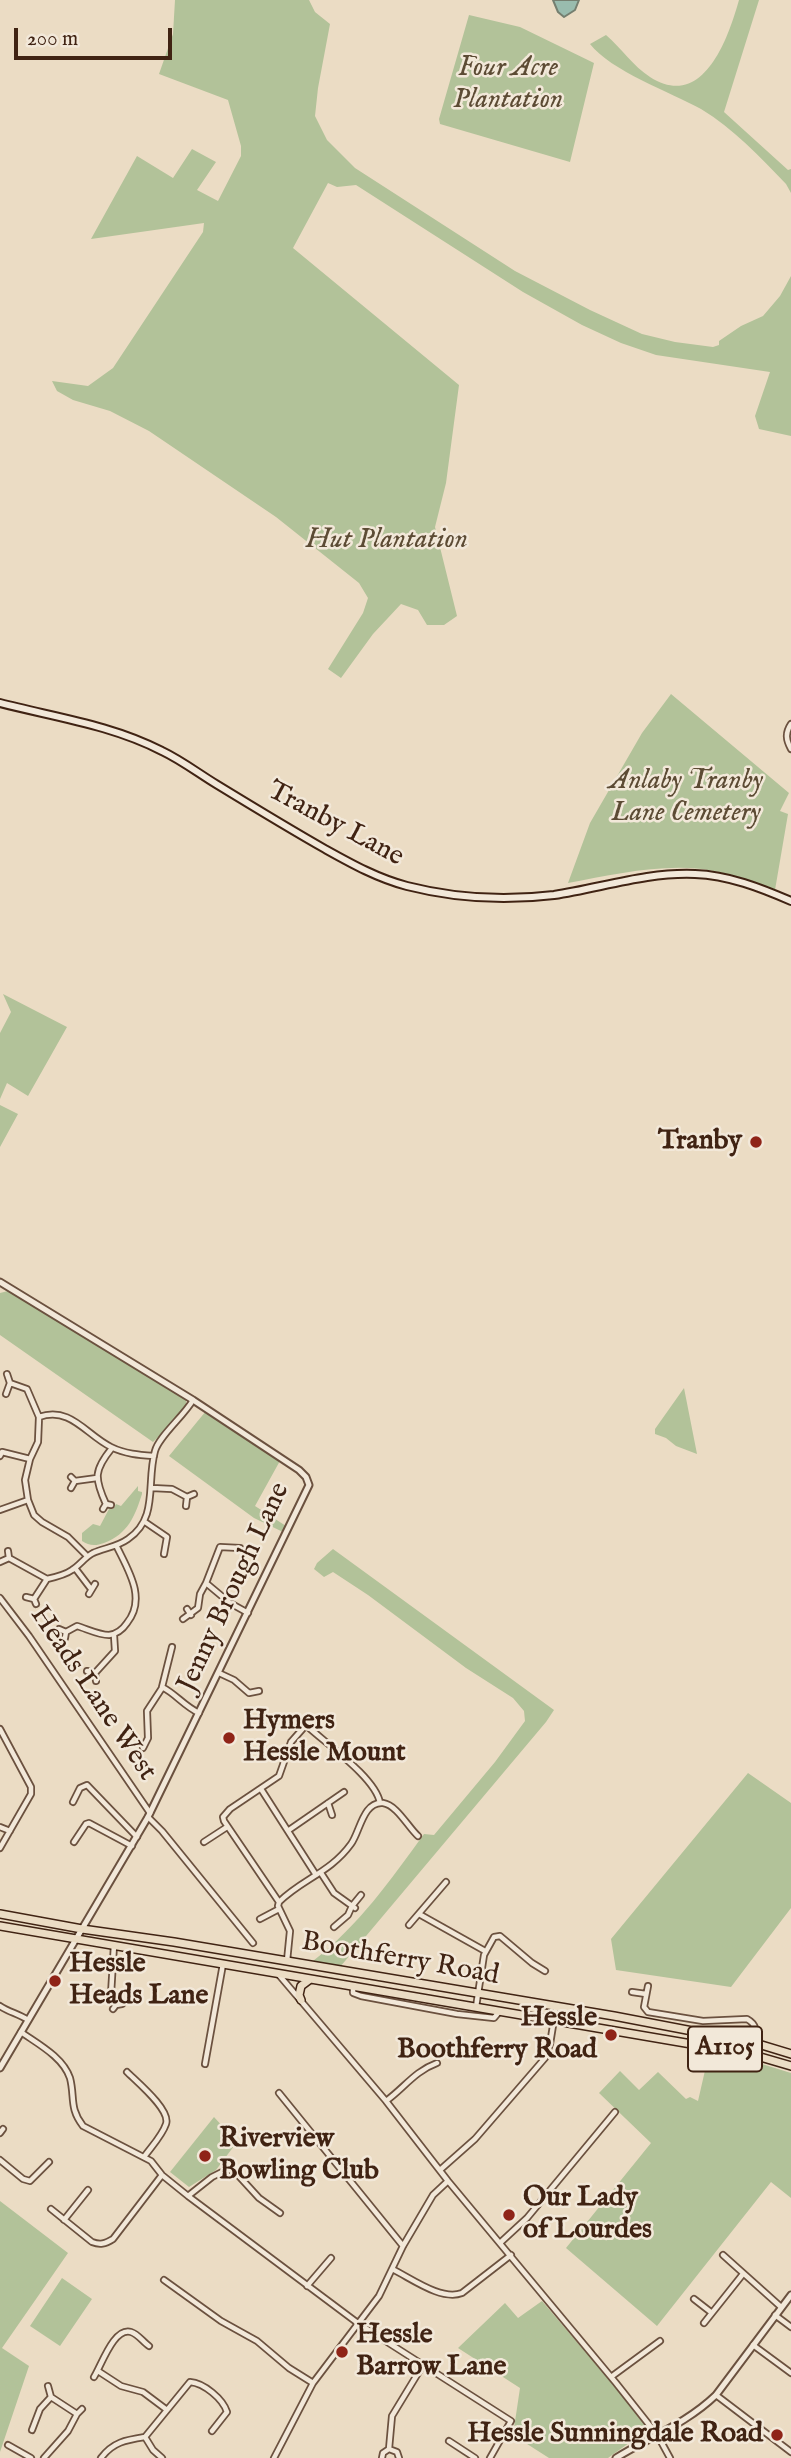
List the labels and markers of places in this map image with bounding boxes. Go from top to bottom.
place label: Tranby [658,1125,742,1159]
marker: Tranby [748,1134,764,1150]
place label: Hymers Hessle Mount [243,1705,406,1771]
marker: Hymers Hessle Mount [221,1730,237,1746]
place label: Hessle Heads Lane [69,1948,208,2014]
marker: Hessle Heads Lane [47,1973,63,1989]
place label: Hessle Boothferry Road [397,2002,597,2068]
marker: Hessle Boothferry Road [603,2027,619,2043]
place label: Riverview Bowling Club [219,2123,379,2189]
marker: Riverview Bowling Club [197,2148,213,2164]
place label: Our Lady of Lourdes [523,2182,652,2248]
marker: Our Lady of Lourdes [501,2207,517,2223]
place label: Hessle Barrow Lane [356,2319,506,2385]
marker: Hessle Barrow Lane [334,2344,350,2360]
place label: Hessle Sunningdale Road [467,2418,763,2452]
marker: Hessle Sunningdale Road [769,2427,785,2443]

